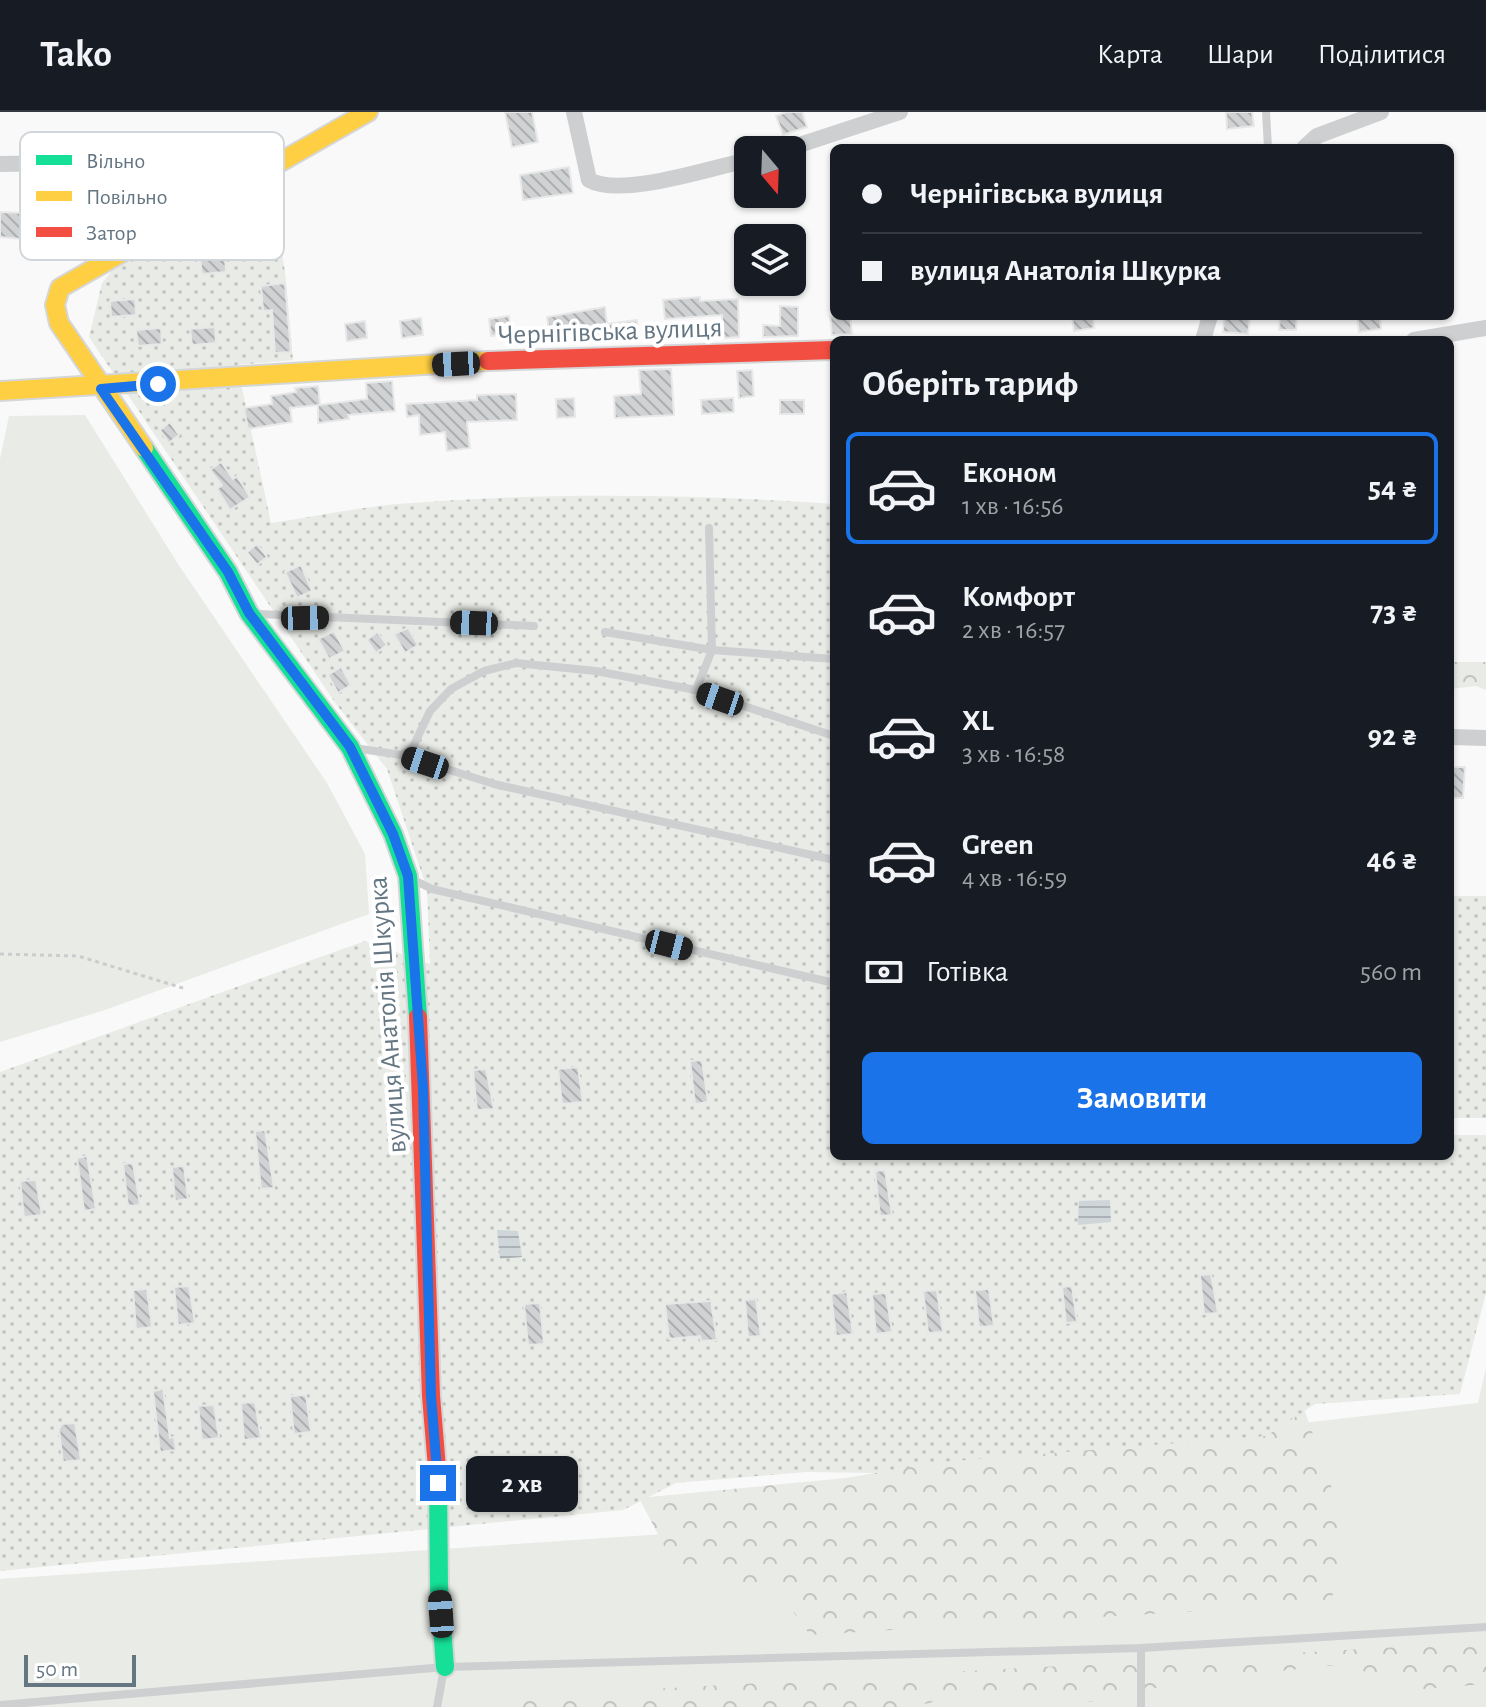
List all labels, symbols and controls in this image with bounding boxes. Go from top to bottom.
text: Tako [40,36,112,74]
text: Карта [1097,41,1163,69]
text: Шари [1207,41,1274,69]
text: Поділитися [1318,41,1446,69]
legend [20,132,284,260]
north arrow [734,136,806,208]
map controls [734,136,806,296]
text: Вільно [86,150,145,172]
text: Чернігівська вулиця [910,179,1163,209]
text: Повільно [86,186,167,208]
text: Затор [86,222,137,244]
button: layers [734,224,806,296]
text: вулиця Анатолія Шкурка [910,256,1221,286]
street label: Чернігівська вулиця [497,314,723,350]
car [431,351,481,377]
route start [140,366,176,402]
text: Оберіть тариф [862,366,1078,402]
icon: car [866,452,938,524]
text: Економ [962,458,1057,488]
text: 54 ₴ [1368,473,1418,503]
text: 1 хв · 16:56 [962,493,1064,519]
icon: car [866,576,938,648]
text: Комфорт [962,582,1075,612]
text: 73 ₴ [1370,597,1418,627]
car [281,606,329,630]
car [450,610,498,636]
text: 2 хв · 16:57 [962,617,1065,643]
car [693,680,747,718]
icon: car [866,700,938,772]
text: XL [962,706,994,736]
text: 92 ₴ [1368,721,1418,751]
text: 3 хв · 16:58 [962,741,1065,767]
car [398,744,452,782]
icon: car [866,824,938,896]
text: Green [962,830,1034,860]
text: 46 ₴ [1367,845,1418,875]
text: 4 хв · 16:59 [962,865,1067,891]
street label: вулиця Анатолія Шкурка [364,875,412,1154]
car [643,928,695,962]
icon: cash [862,950,906,994]
text: Готівка [926,957,1009,987]
text: 560 m [1360,959,1422,985]
button: Замовити [862,1052,1422,1144]
callout: 2 хв [466,1455,578,1511]
route end [420,1465,456,1501]
text: 2 хв [501,1471,543,1497]
car [427,1589,455,1639]
scale bar [24,1651,136,1687]
text: 50 m [36,1658,78,1680]

